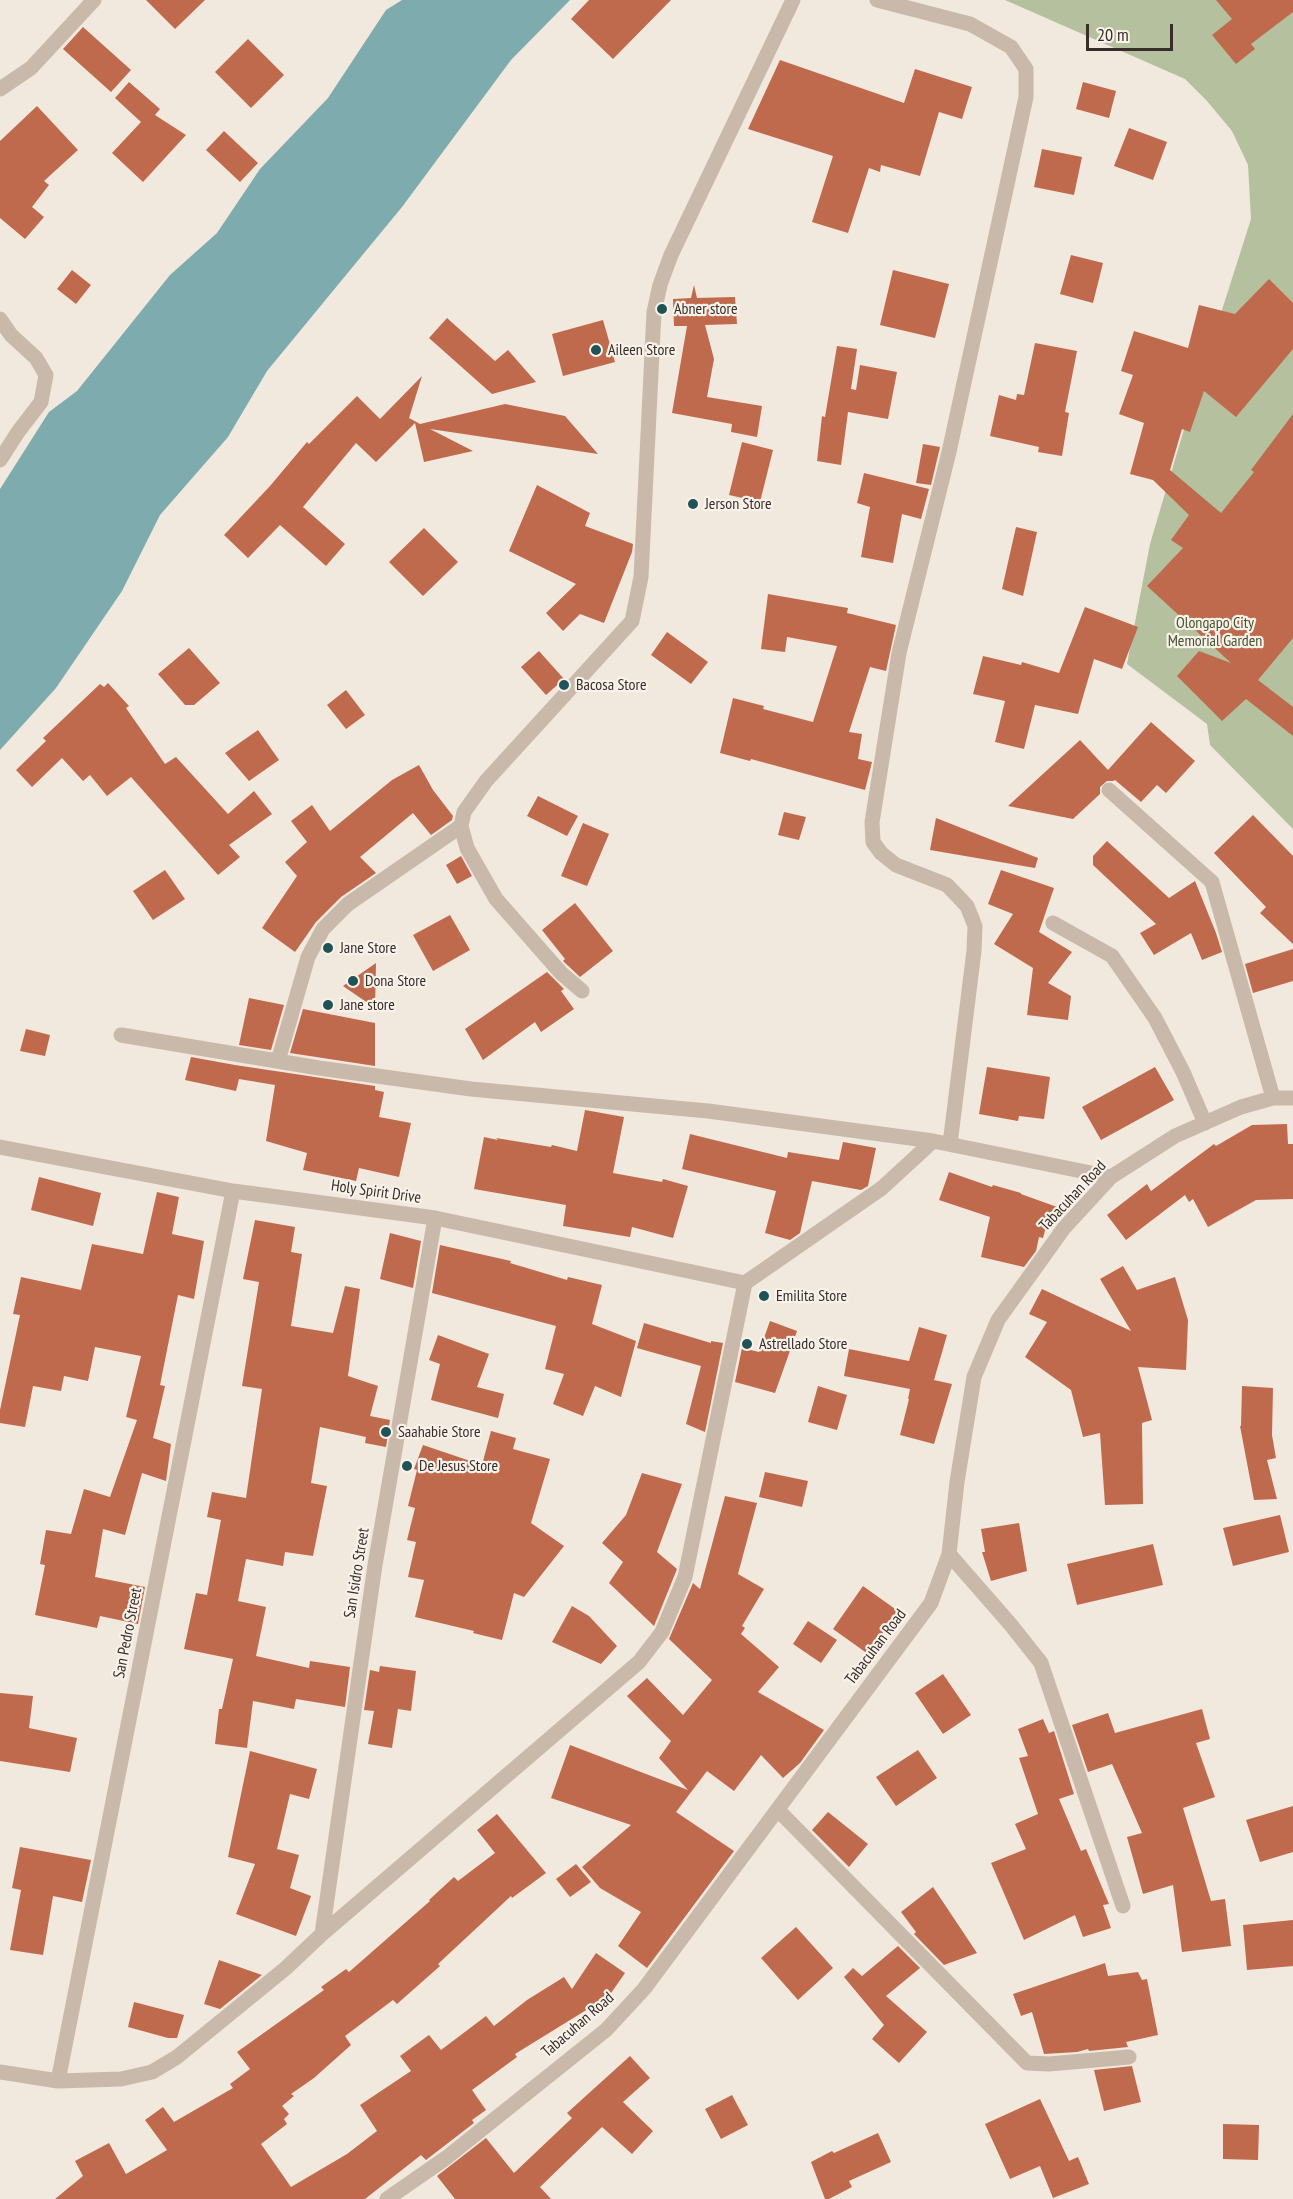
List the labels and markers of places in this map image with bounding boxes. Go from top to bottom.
place label: Abner store [674,299,738,319]
marker: Abner store [655,302,669,316]
place label: Aileen Store [608,340,675,360]
marker: Aileen Store [589,343,603,357]
place label: Jerson Store [705,494,772,514]
marker: Jerson Store [686,497,700,511]
place label: Bacosa Store [576,675,646,695]
marker: Bacosa Store [557,678,571,692]
place label: Jane Store [340,938,396,958]
marker: Jane Store [321,941,335,955]
place label: Dona Store [365,971,426,991]
marker: Dona Store [346,974,360,988]
place label: Jane store [340,995,395,1015]
marker: Jane store [321,998,335,1012]
place label: Emilita Store [776,1286,847,1306]
marker: Emilita Store [757,1289,771,1303]
place label: Astrellado Store [759,1334,847,1354]
marker: Astrellado Store [740,1337,754,1351]
place label: Saahabie Store [398,1422,481,1442]
marker: Saahabie Store [379,1425,393,1439]
place label: De Jesus Store [419,1456,498,1476]
marker: De Jesus Store [400,1459,414,1473]

